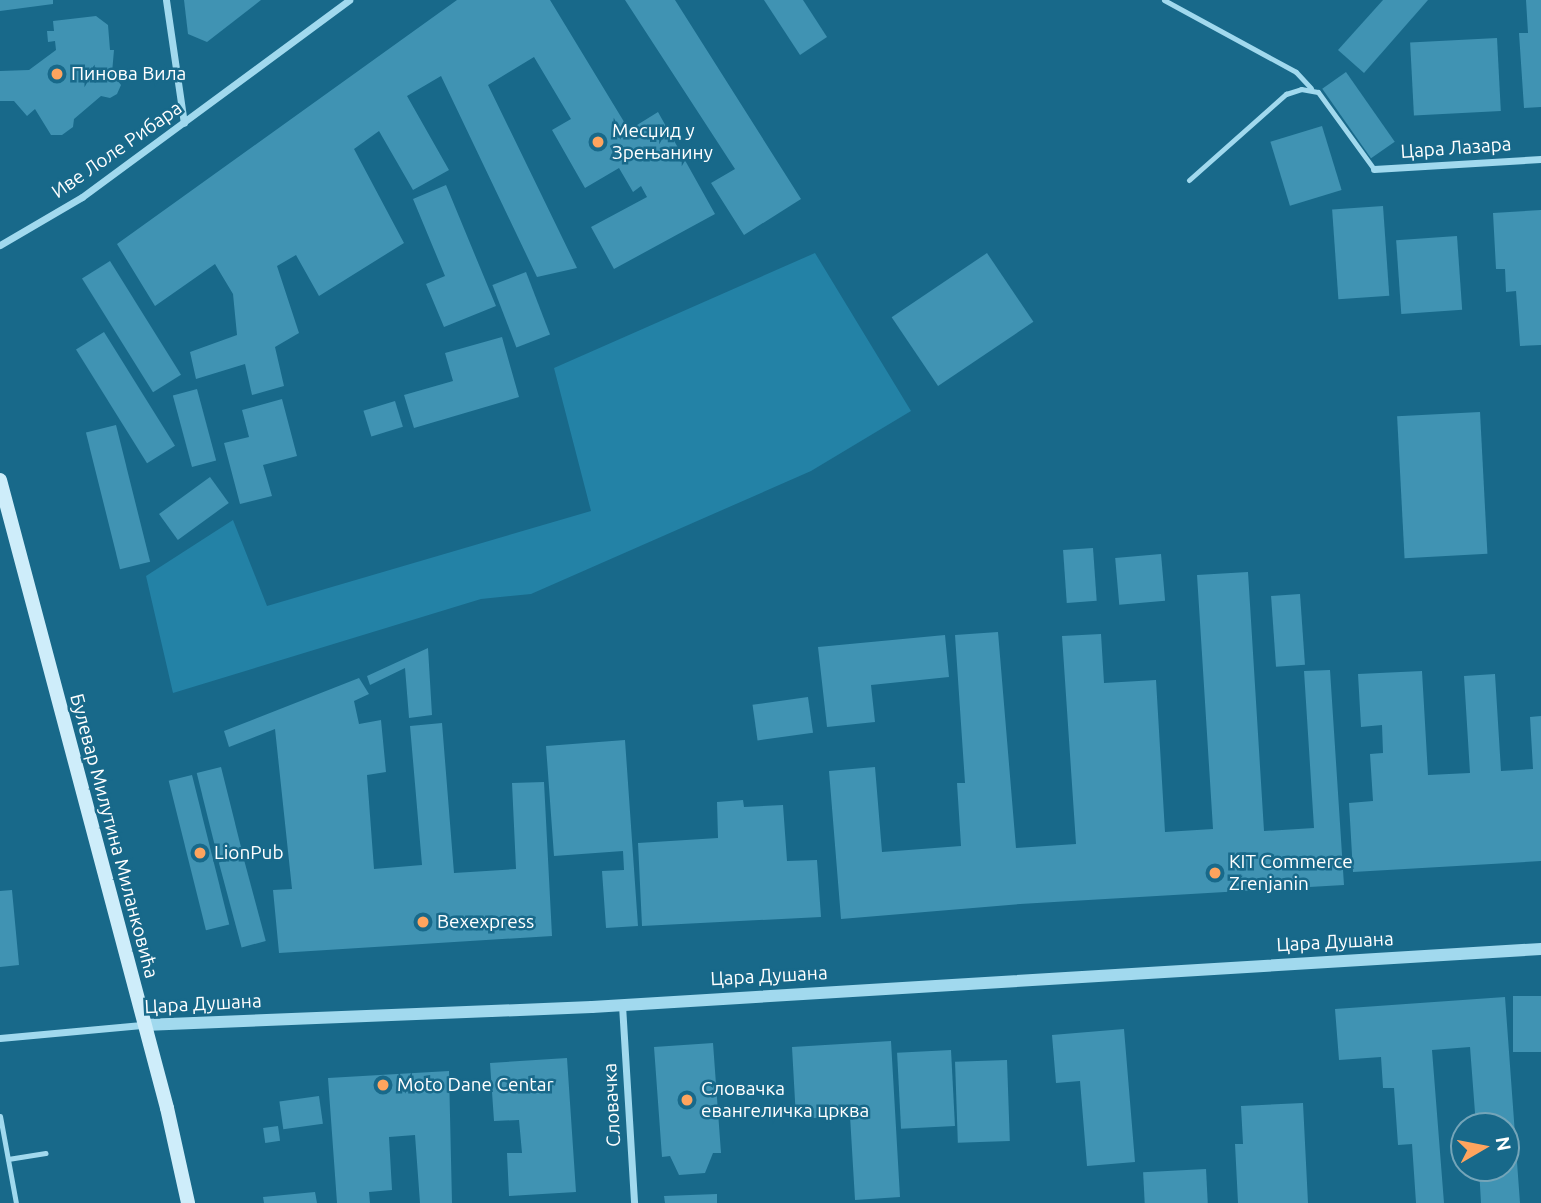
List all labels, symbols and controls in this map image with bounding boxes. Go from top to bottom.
place label: Пинова Вила [71,63,186,85]
marker: Пинова Вила [49,66,65,82]
street label: Иве Лоле Рибара [48,97,186,203]
place label: Месџид у Зрењанину [612,120,713,164]
street label: Цара Лазара [1400,133,1512,163]
marker: Месџид у Зрењанину [590,134,606,150]
street label: Булевар Милутина Миланковића [65,691,163,981]
place label: LionPub [214,842,284,864]
marker: LionPub [192,845,208,861]
place label: KIT Commerce Zrenjanin [1229,851,1353,895]
marker: KIT Commerce Zrenjanin [1207,865,1223,881]
place label: Bexexpress [437,911,534,933]
marker: Bexexpress [415,914,431,930]
street label: Цара Душана [1276,928,1394,956]
street label: Цара Душана [710,962,828,990]
street label: Цара Душана [144,990,262,1018]
street label: Словачка [598,1062,626,1148]
place label: Moto Dane Centar [397,1074,554,1096]
marker: Moto Dane Centar [375,1077,391,1093]
place label: Словачка евангеличка црква [701,1078,869,1122]
marker: Словачка евангеличка црква [679,1092,695,1108]
north arrow [1450,1112,1520,1182]
text: N [1492,1135,1516,1153]

